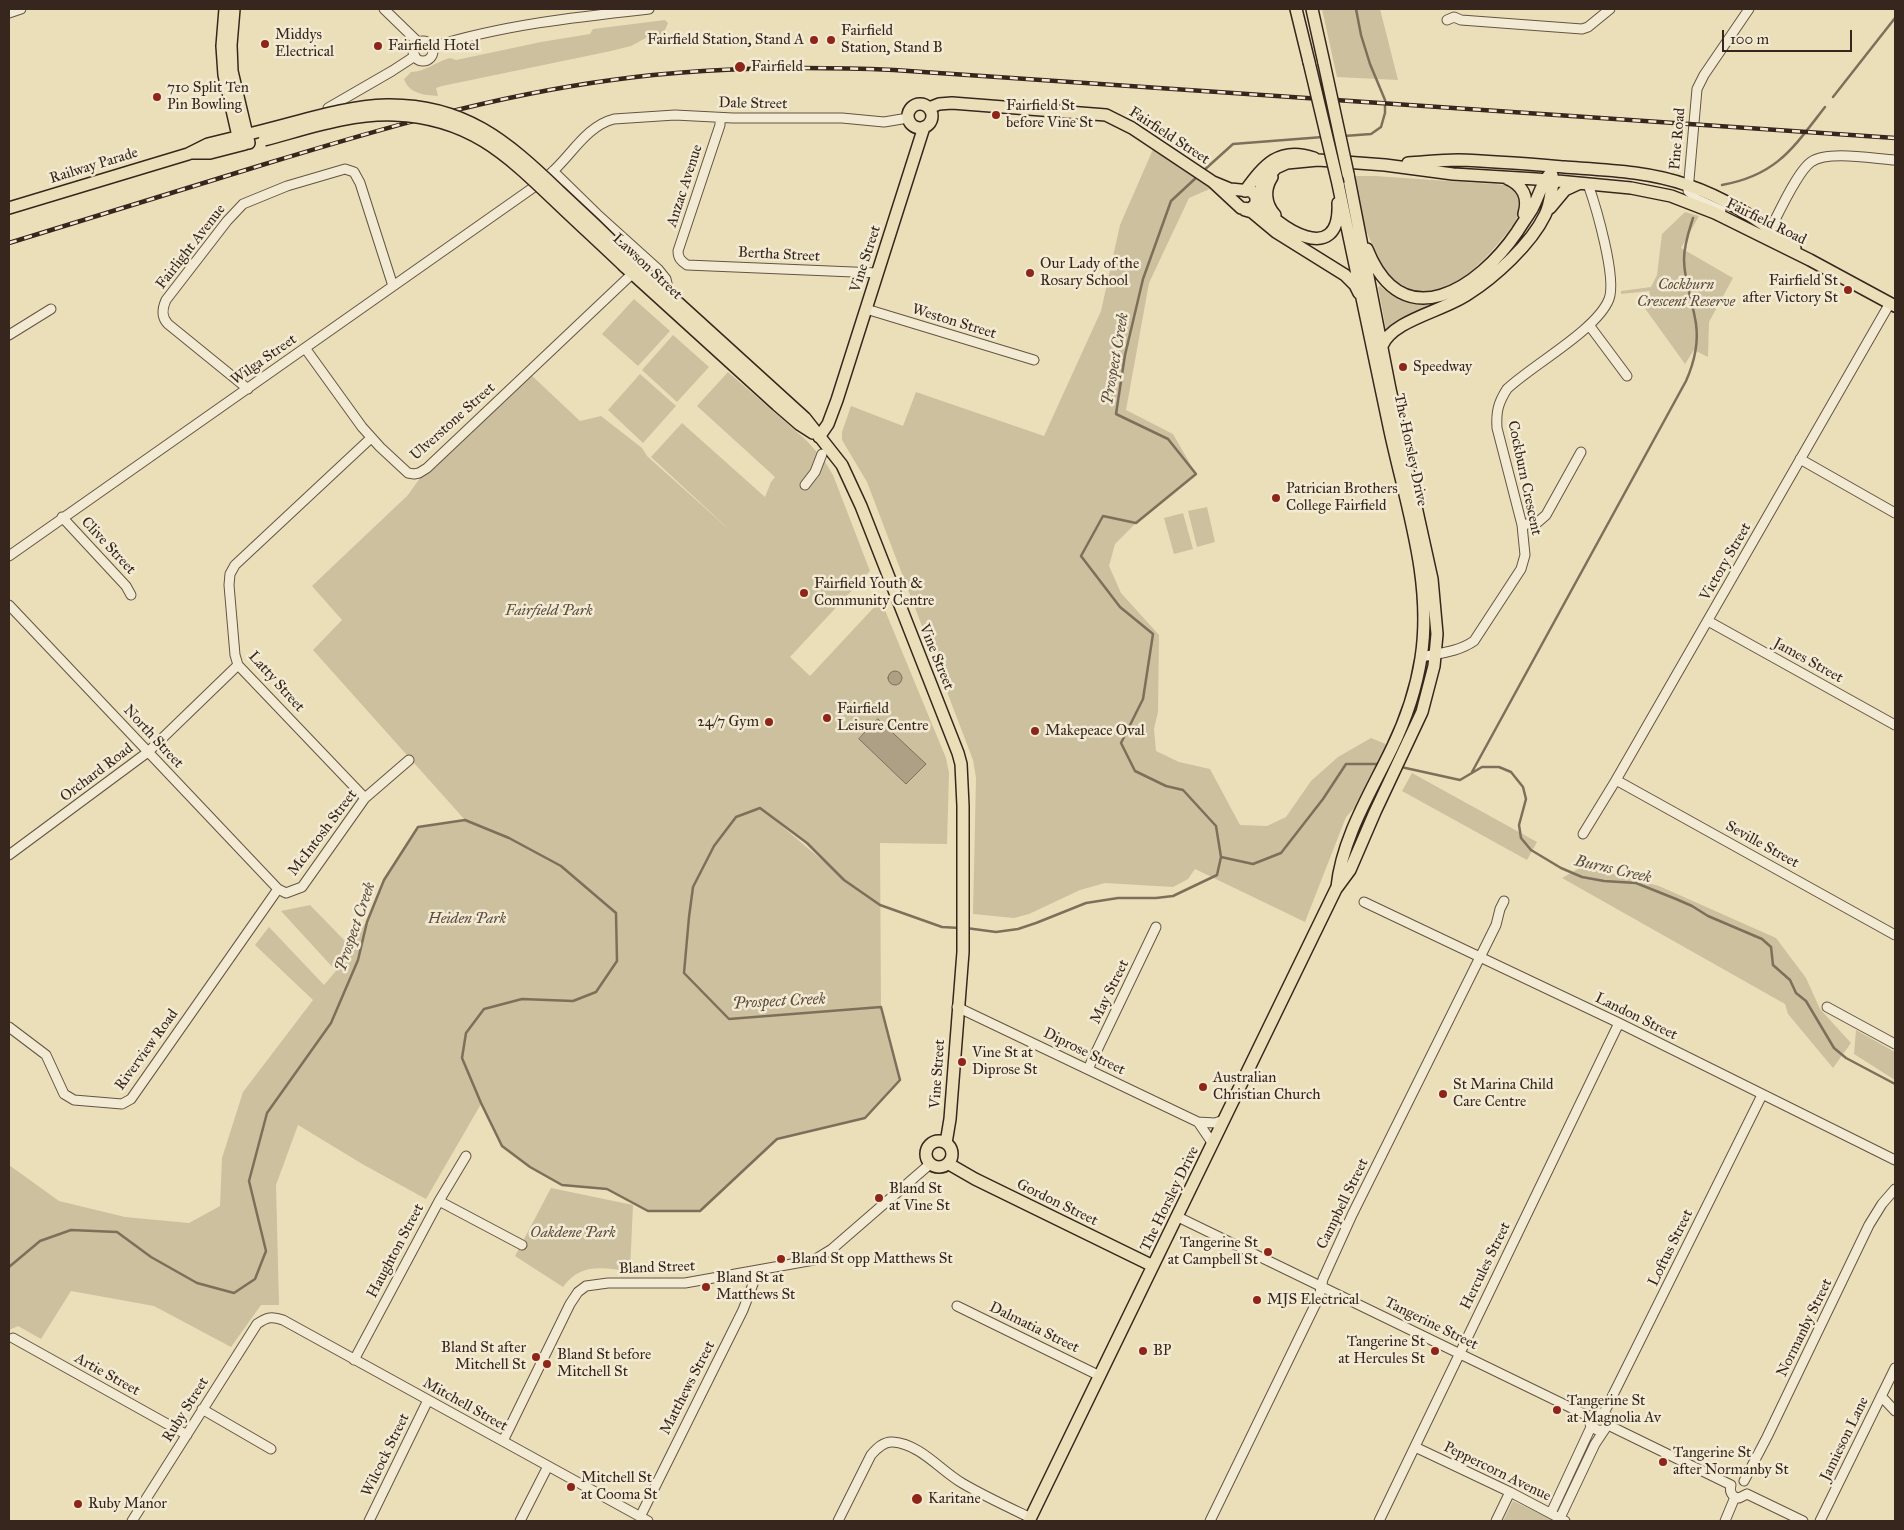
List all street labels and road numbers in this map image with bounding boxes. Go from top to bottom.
street label: Dale Street [718,94,788,114]
street label: Fairfield Street [1125,103,1213,169]
street label: Pine Road [1666,107,1690,171]
street label: Anzac Avenue [663,142,707,230]
street label: Railway Parade [48,144,140,188]
street label: Fairfield Road [1723,195,1809,249]
street label: Fairlight Avenue [152,201,230,293]
street label: Vine Street [847,223,885,295]
street label: Lawson Street [608,230,686,304]
street label: Bertha Street [737,244,821,266]
street label: Weston Street [910,301,998,343]
street label: Wilga Street [228,331,300,389]
street label: Ulverstone Street [407,379,499,465]
street label: The Horsley Drive [1389,392,1431,508]
street label: Cockburn Crescent [1503,419,1545,537]
street label: Clive Street [77,514,139,578]
street label: Victory Street [1696,520,1756,604]
street label: Vine Street [915,621,957,693]
street label: James Street [1770,635,1846,687]
street label: Latty Street [244,648,308,716]
street label: North Street [119,702,187,772]
street label: Orchard Road [57,740,137,806]
street label: McIntosh Street [285,786,361,880]
street label: Seville Street [1722,817,1802,873]
street label: May Street [1087,957,1133,1027]
street label: Landon Street [1592,989,1680,1045]
street label: Riverview Road [111,1006,183,1094]
street label: Diprose Street [1040,1024,1128,1080]
street label: Vine Street [927,1039,949,1109]
street label: The Horsley Drive [1137,1144,1203,1254]
street label: Campbell Street [1313,1156,1373,1252]
street label: Gordon Street [1014,1176,1100,1230]
street label: Haughton Street [364,1201,428,1301]
street label: Loftus Street [1645,1207,1697,1289]
street label: Hercules Street [1457,1219,1515,1313]
street label: Bland Street [618,1258,696,1278]
street label: Normanby Street [1773,1276,1837,1380]
street label: Tangerine Street [1381,1294,1481,1354]
street label: Dalmatia Street [986,1299,1082,1357]
street label: Matthews Street [657,1338,719,1438]
street label: Artie Street [71,1350,143,1400]
street label: Ruby Street [159,1374,213,1446]
street label: Mitchell Street [419,1374,511,1436]
street label: Jamieson Lane [1817,1394,1873,1484]
street label: Wilcock Street [358,1411,414,1499]
street label: Peppercorn Avenue [1440,1438,1554,1506]

